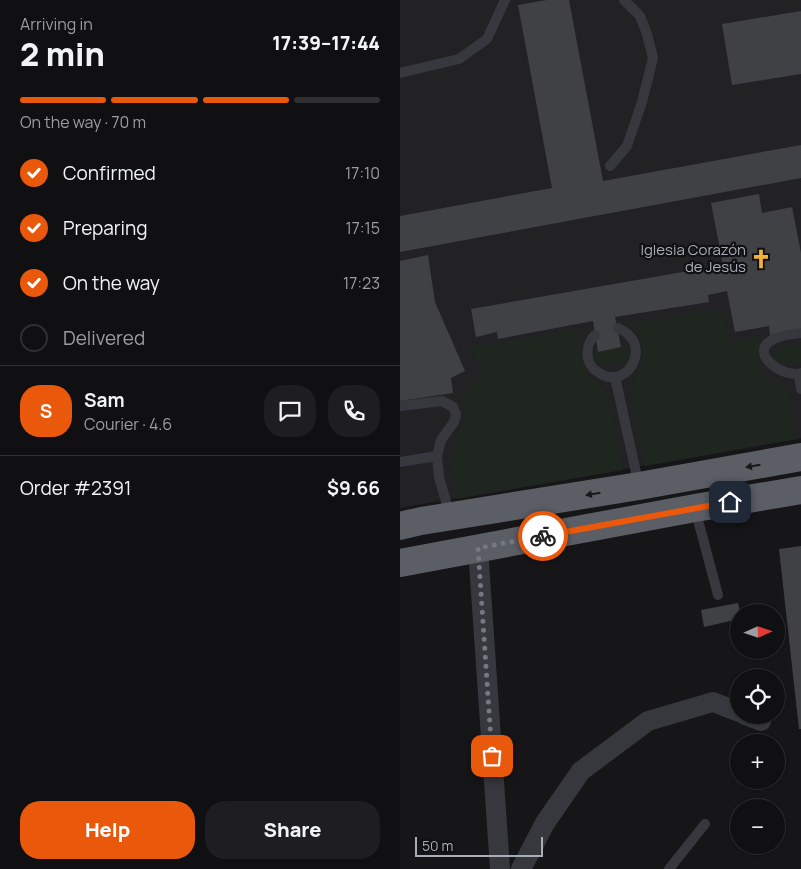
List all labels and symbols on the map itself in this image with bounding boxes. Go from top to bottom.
place label: Iglesia Corazón de Jesús [640,239,746,277]
church icon: Iglesia Corazón de Jesús [750,248,772,270]
one-way arrow [745,462,761,470]
pin [709,481,751,523]
one-way arrow [585,490,601,498]
courier [518,511,568,561]
north arrow [730,604,785,659]
pin [471,735,513,777]
scale bar [415,834,542,857]

